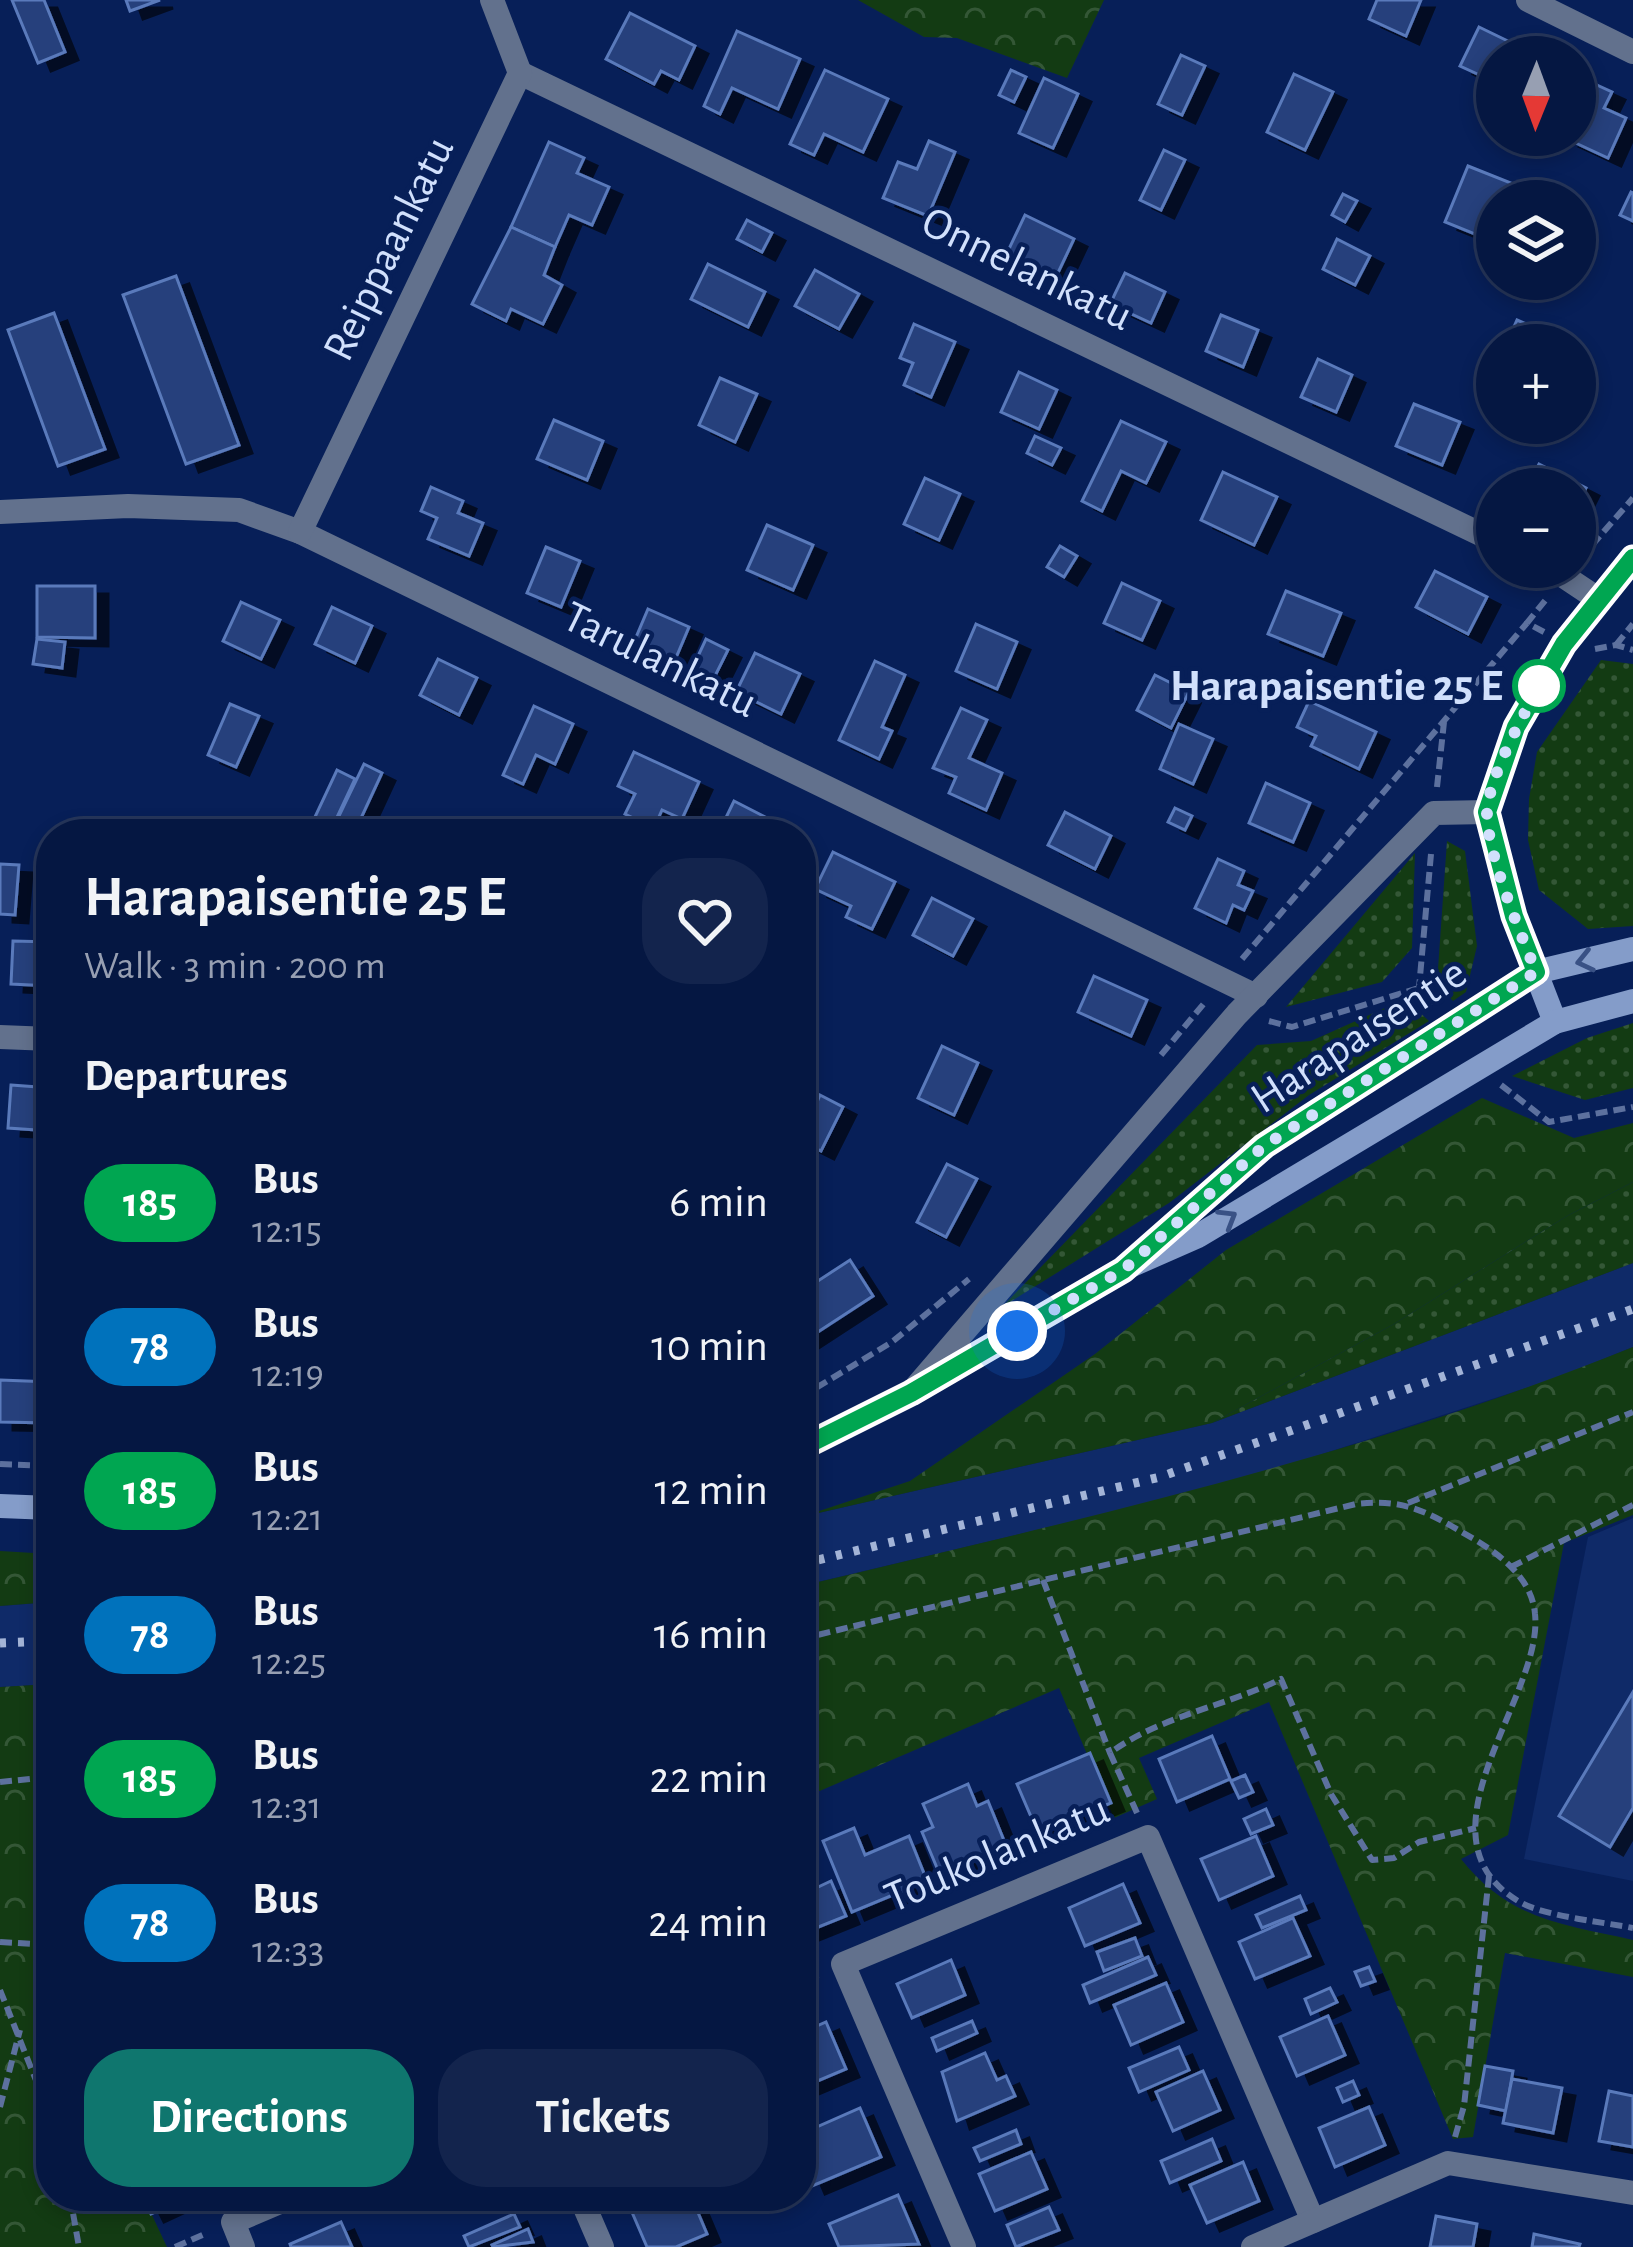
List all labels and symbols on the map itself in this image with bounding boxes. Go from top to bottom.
north arrow [1476,36,1596,156]
street label: Reippaankatu [316,130,462,368]
street label: Onnelankatu [915,199,1139,339]
street label: Tarulankatu [556,594,764,726]
marker: Harapaisentie 25 E [1514,661,1564,711]
place label: Harapaisentie 25 E [1170,664,1503,709]
one-way arrow [1575,947,1595,972]
street label: Harapaisentie [1243,950,1475,1122]
one-way arrow [1215,1209,1237,1232]
your location [987,1301,1047,1361]
street label: Toukolankatu [878,1787,1116,1921]

